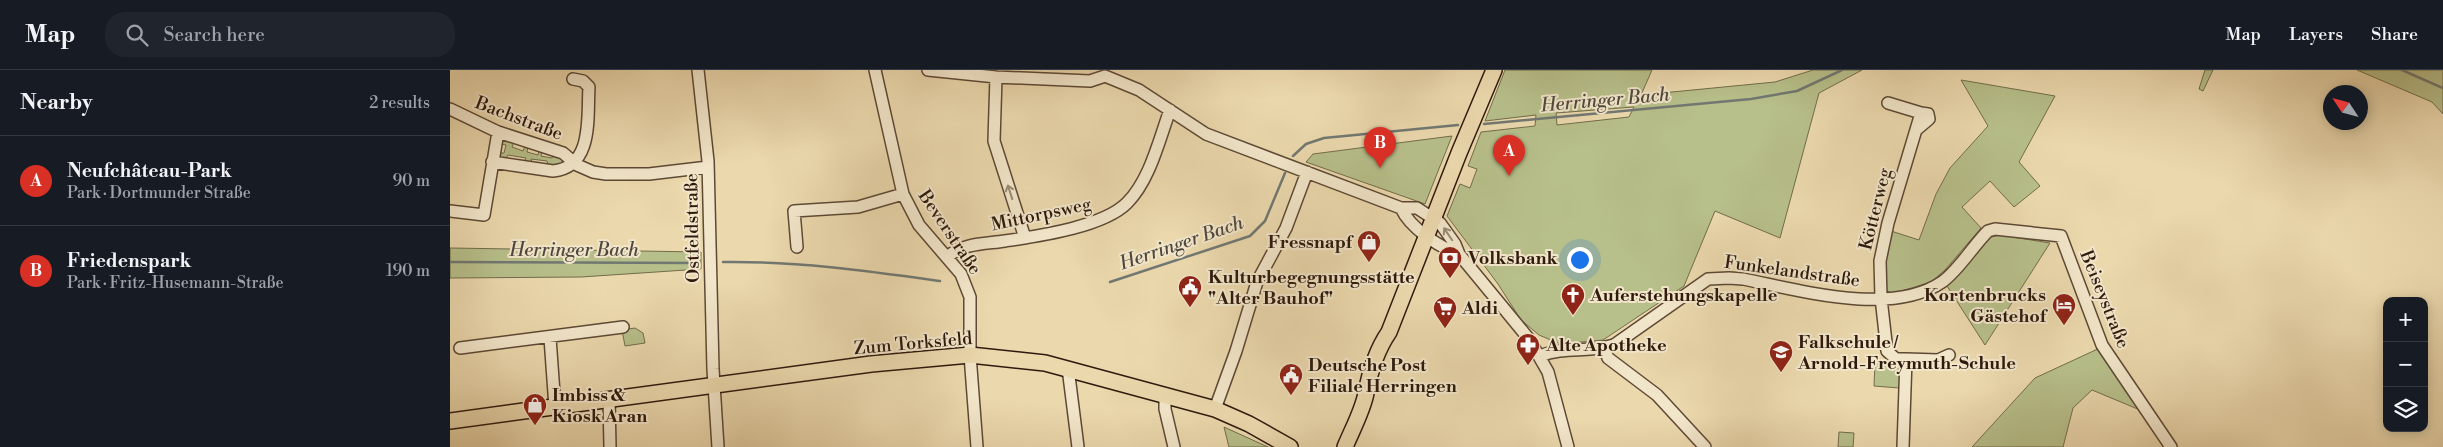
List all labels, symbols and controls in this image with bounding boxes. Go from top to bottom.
search box [105,12,455,57]
text: Map [25,20,75,50]
icon: search [123,21,151,49]
text: Search here [163,23,265,47]
text: Map [2226,23,2261,46]
text: Layers [2289,23,2343,46]
text: Share [2371,23,2418,46]
water label: Herringer Bach [1539,82,1671,118]
north arrow [2323,85,2368,130]
text: Nearby [20,90,93,116]
street label: Bachstraße [471,91,566,146]
text: 2 results [369,93,430,113]
pin: B [1364,127,1396,168]
pin: A [1493,135,1525,176]
text: Neufchâteau-Park [67,159,232,183]
street label: Kötterweg [1854,165,1897,253]
text: A [30,171,42,191]
text: 90 m [392,171,430,191]
street label: Ostfeldstraße [680,173,705,283]
text: Park · Dortmunder Straße [67,183,251,203]
one-way arrow [1005,184,1014,200]
street label: Beverstraße [912,185,986,279]
street label: Mittorpsweg [989,193,1094,236]
water label: Herringer Bach [1115,210,1247,276]
one-way arrow [1443,227,1454,241]
shop icon: Fressnapf [1356,229,1382,263]
place label: Fressnapf [1268,231,1355,254]
water label: Herringer Bach [508,238,639,262]
bank icon: Volksbank [1437,245,1463,279]
street label: Beiseystraße [2074,246,2135,352]
place label: Volksbank [1467,247,1559,270]
your location [1567,247,1593,273]
text: Friedenspark [67,249,191,273]
street label: Funkelandstraße [1723,251,1861,292]
text: B [30,261,42,281]
text: 190 m [386,261,430,281]
place label: Kulturbegegnungsstätte "Alter Bauhof" [1208,266,1415,310]
text: Park · Fritz-Husemann-Straße [67,273,284,293]
public building icon: Kulturbegegnungsstätte "Alter Bauhof" [1177,274,1203,308]
church icon: Auferstehungskapelle [1560,282,1586,316]
place label: Auferstehungskapelle [1589,284,1778,307]
place label: Kortenbrucks Gästehof [1924,284,2049,328]
hotel icon: Kortenbrucks Gästehof [2051,292,2077,326]
supermarket icon: Aldi [1432,295,1458,329]
place label: Aldi [1461,297,1498,320]
map controls [2383,297,2428,432]
button: + [2383,297,2428,342]
street label: Zum Torksfeld [853,327,974,360]
place label: Falkschule / Arnold-Freymuth-Schule [1797,331,2016,375]
pharmacy icon: Alte Apotheke [1515,332,1541,366]
place label: Alte Apotheke [1545,334,1667,357]
school or university icon: Falkschule / Arnold-Freymuth-Schule [1768,339,1794,373]
button: − [2383,342,2428,387]
place label: Deutsche Post Filiale Herringen [1308,354,1457,398]
public building icon: Deutsche Post Filiale Herringen [1278,362,1304,396]
place label: Imbiss & Kiosk Aran [552,384,647,428]
button: layers [2383,387,2428,432]
shop icon: Imbiss & Kiosk Aran [522,392,548,426]

